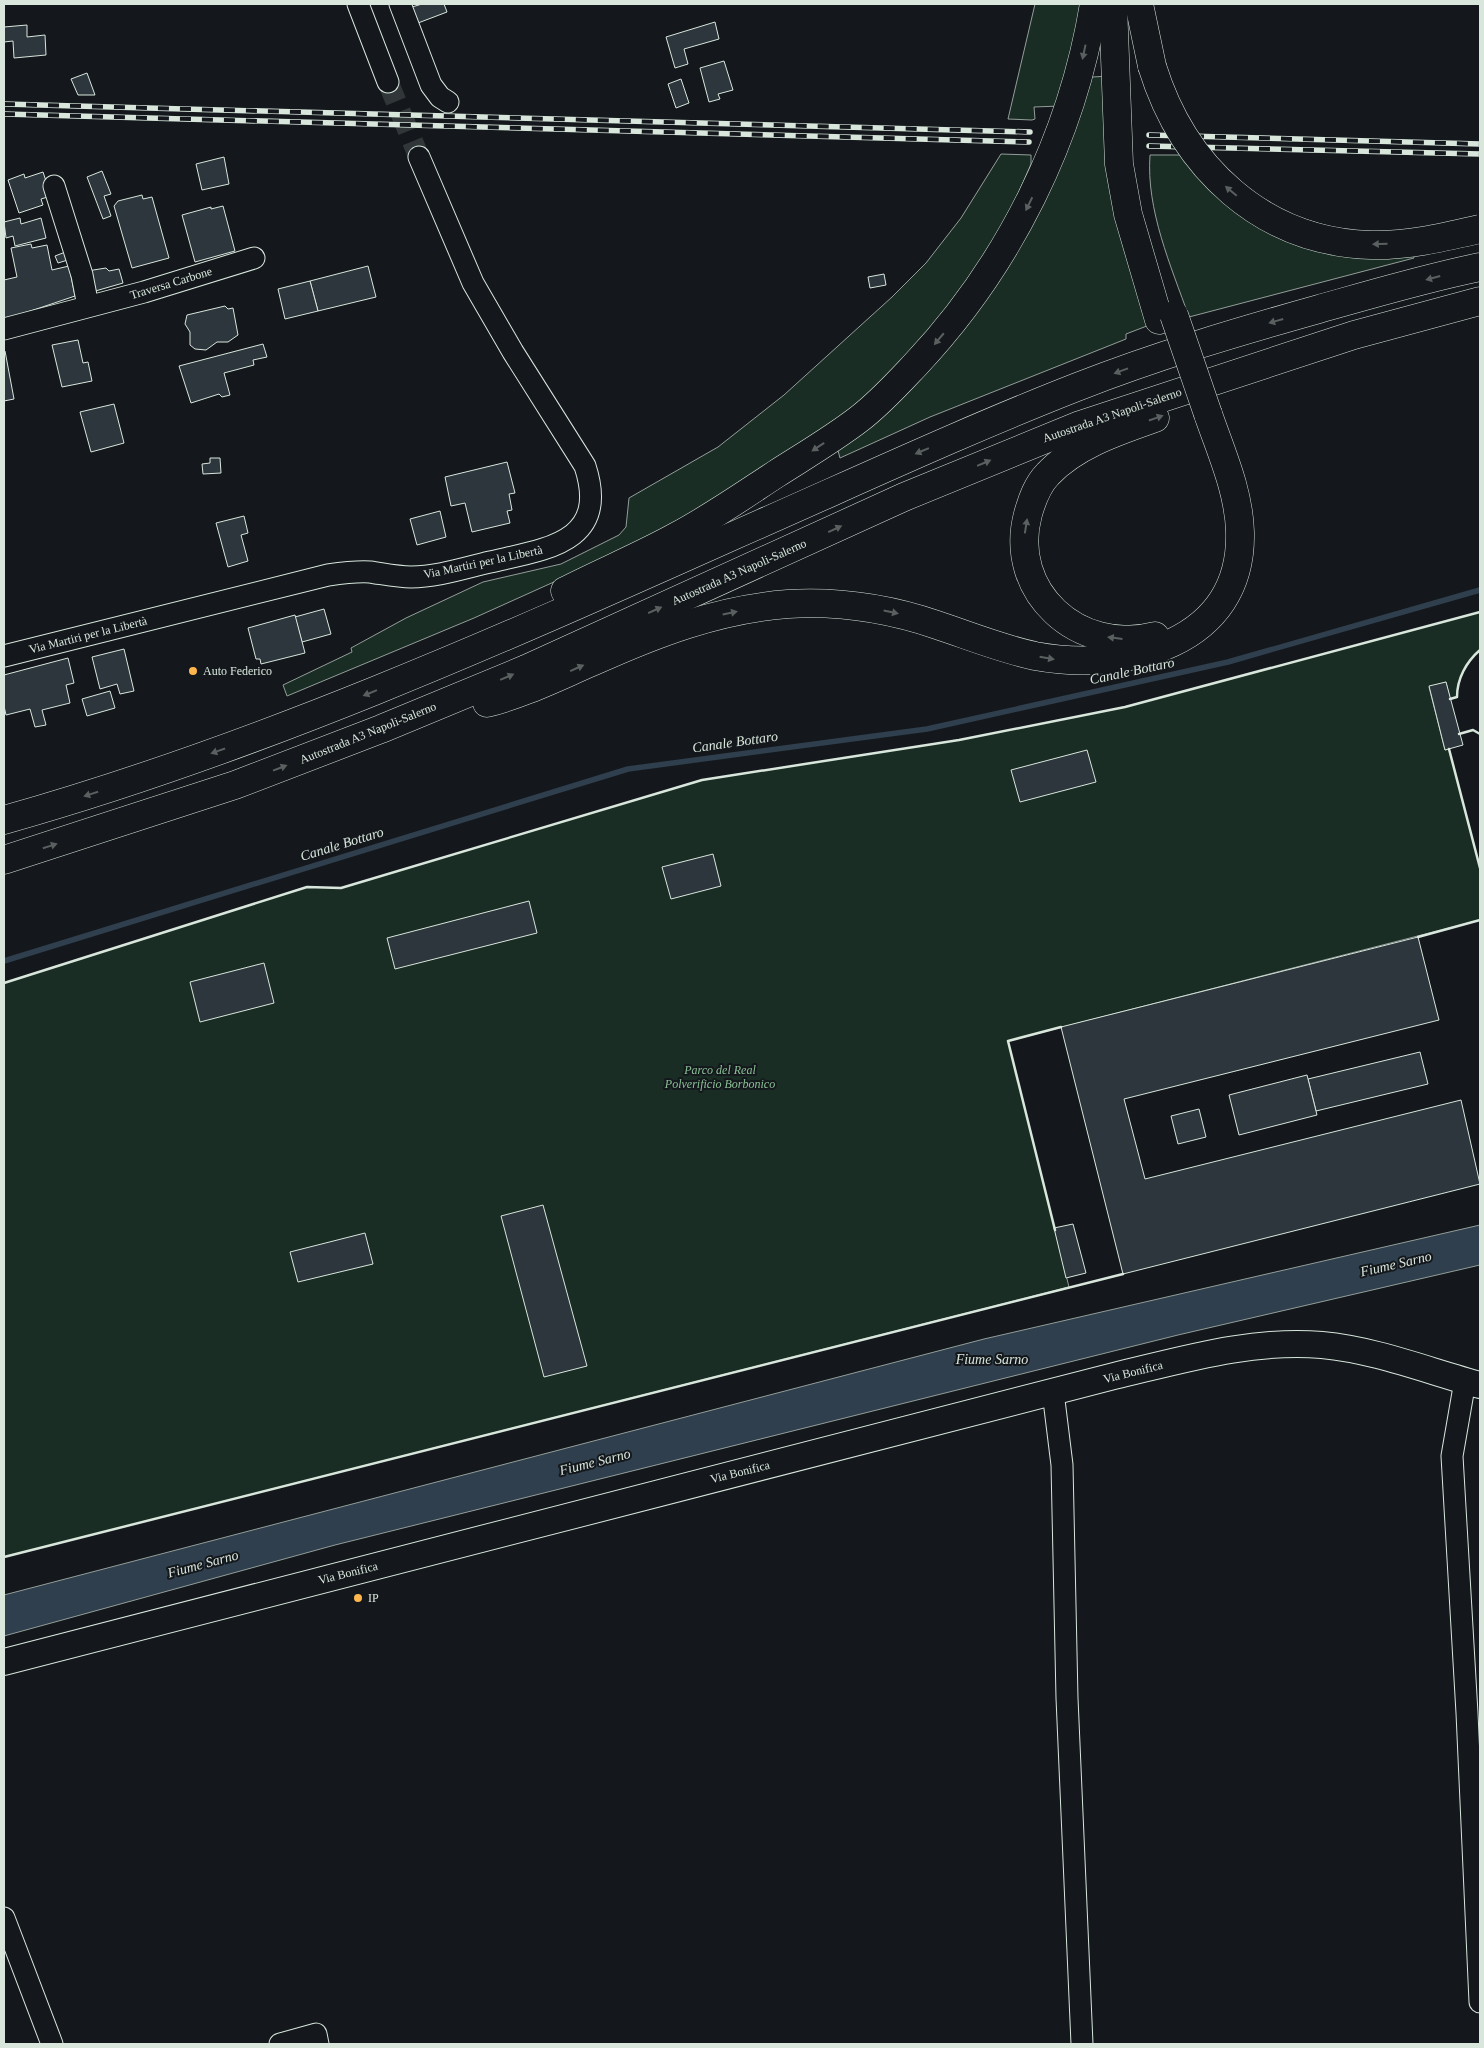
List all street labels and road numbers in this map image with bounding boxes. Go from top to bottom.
street label: Traversa Carbone [128,264,214,302]
street label: Autostrada A3 Napoli-Salerno [1041,385,1183,445]
street label: Autostrada A3 Napoli-Salerno [669,536,809,608]
street label: Via Martiri per la Libertà [422,542,544,581]
street label: Via Martiri per la Libertà [27,613,149,656]
street label: Autostrada A3 Napoli-Salerno [298,699,438,767]
street label: Via Bonifica [1102,1358,1165,1386]
street label: Via Bonifica [709,1458,772,1486]
street label: Via Bonifica [317,1559,380,1587]

